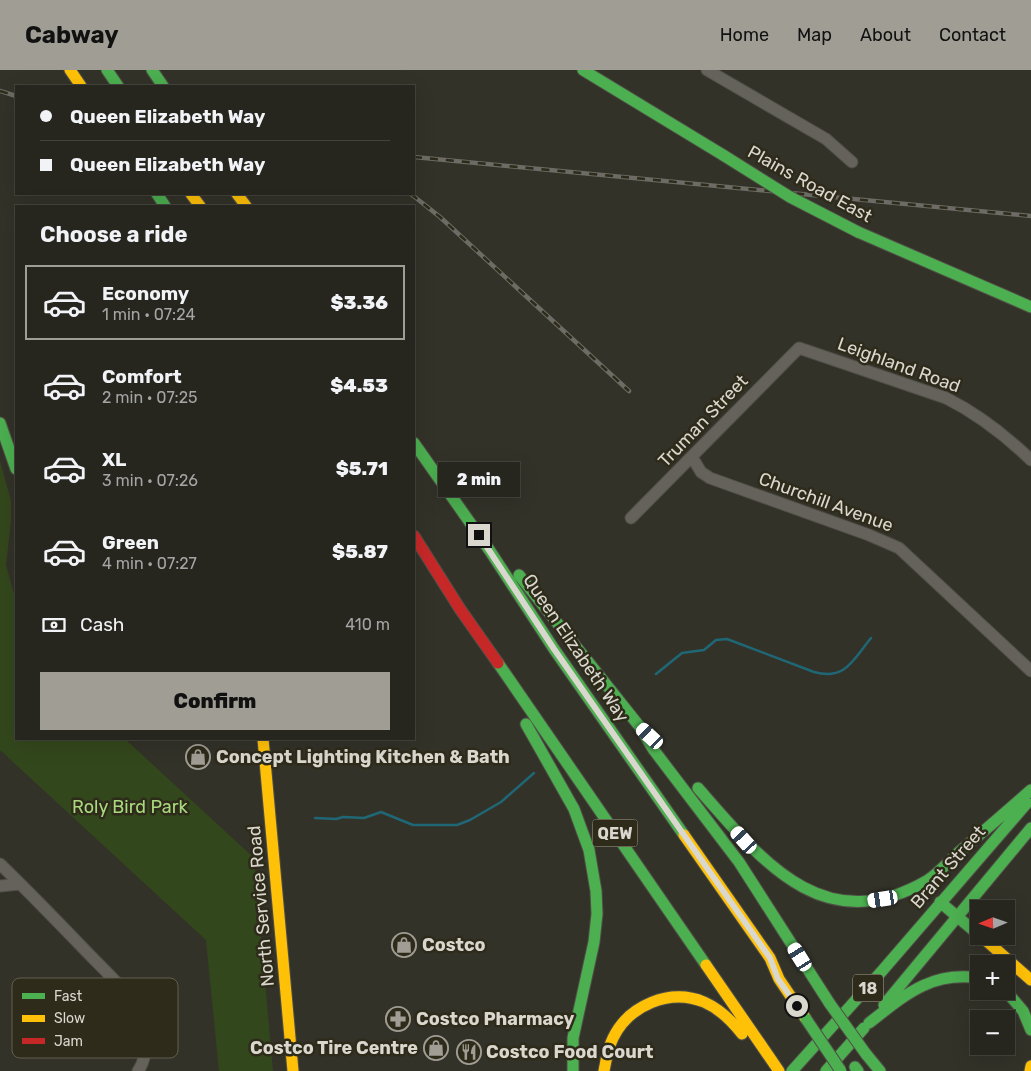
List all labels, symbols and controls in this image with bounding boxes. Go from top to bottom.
text: Cabway [25,21,119,49]
text: Home [720,24,769,46]
text: Map [797,24,832,46]
text: About [860,24,911,46]
text: Contact [939,24,1006,46]
text: Queen Elizabeth Way [70,105,265,128]
street label: Plains Road East [744,141,876,227]
text: Queen Elizabeth Way [70,153,265,176]
text: Choose a ride [40,221,187,248]
icon: car [42,280,87,325]
text: Economy [102,282,189,305]
text: $3.36 [331,291,388,314]
text: 1 min · 07:24 [102,305,195,324]
street label: Leighland Road [835,333,963,397]
icon: car [42,363,87,408]
text: Comfort [102,365,182,388]
street label: Truman Street [653,370,753,472]
text: $4.53 [330,374,388,397]
text: 2 min · 07:25 [102,388,198,407]
icon: car [42,446,87,491]
text: XL [102,448,126,471]
text: $5.71 [336,457,388,480]
callout: 2 min [438,462,520,498]
street label: Churchill Avenue [756,467,896,537]
text: 2 min [457,470,501,489]
text: 3 min · 07:26 [102,471,198,490]
route end [468,524,490,546]
icon: car [42,529,87,574]
text: Green [102,531,159,554]
text: $5.87 [332,540,388,563]
text: 4 min · 07:27 [102,554,197,573]
street label: Queen Elizabeth Way [518,570,634,726]
icon: cash [40,611,68,639]
text: Cash [80,613,124,636]
text: 410 m [345,615,390,634]
button: Confirm [40,672,390,730]
car [633,720,666,752]
shop icon: Concept Lighting Kitchen & Bath [185,744,211,770]
place label: Concept Lighting Kitchen & Bath [216,746,510,768]
park label: Roly Bird Park [72,796,189,818]
road number: QEW [592,820,638,846]
street label: Brant Street [906,821,990,913]
car [728,824,759,856]
street label: North Service Road [243,825,279,987]
car [867,889,898,909]
north arrow [970,900,1015,945]
map controls [970,900,1015,1055]
shop icon: Costco [391,932,417,958]
place label: Costco [422,934,486,956]
car [785,940,814,974]
button: + [970,955,1015,1000]
road number: 18 [853,974,883,1001]
legend [12,978,178,1058]
text: Fast [54,988,83,1005]
route start [786,995,808,1017]
pharmacy icon: Costco Pharmacy [385,1006,411,1032]
place label: Costco Pharmacy [416,1008,574,1030]
text: Slow [54,1010,85,1027]
button: − [970,1010,1015,1055]
text: Jam [54,1033,83,1050]
shop icon: Costco Tire Centre [423,1035,449,1061]
place label: Costco Tire Centre [250,1037,418,1059]
restaurant icon: Costco Food Court [456,1039,482,1065]
place label: Costco Food Court [486,1041,653,1063]

